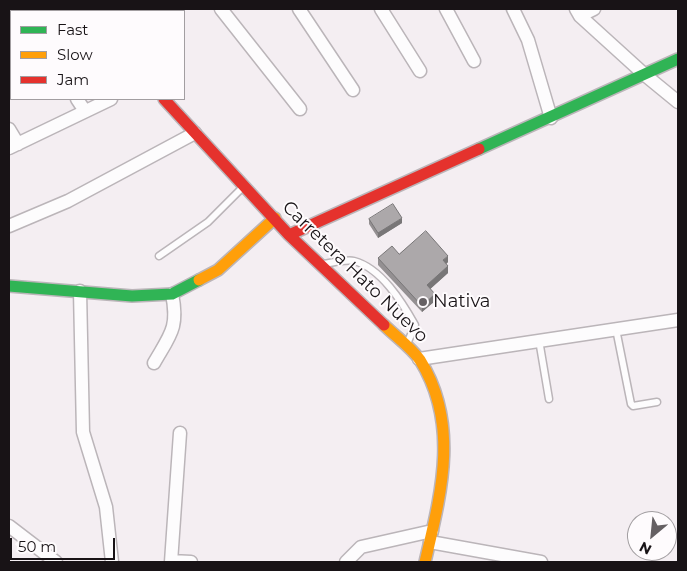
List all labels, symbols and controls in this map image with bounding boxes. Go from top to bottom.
legend [10,10,185,100]
text: Fast [57,20,88,39]
text: Slow [57,45,93,64]
text: Jam [57,70,89,89]
street label: Carretera Hato Nuevo [278,197,432,347]
place label: Nativa [433,291,490,313]
marker: Nativa [417,296,429,308]
north arrow [627,511,677,561]
scale bar [12,528,118,560]
text: 50 m [18,537,56,556]
text: N [636,538,655,559]

